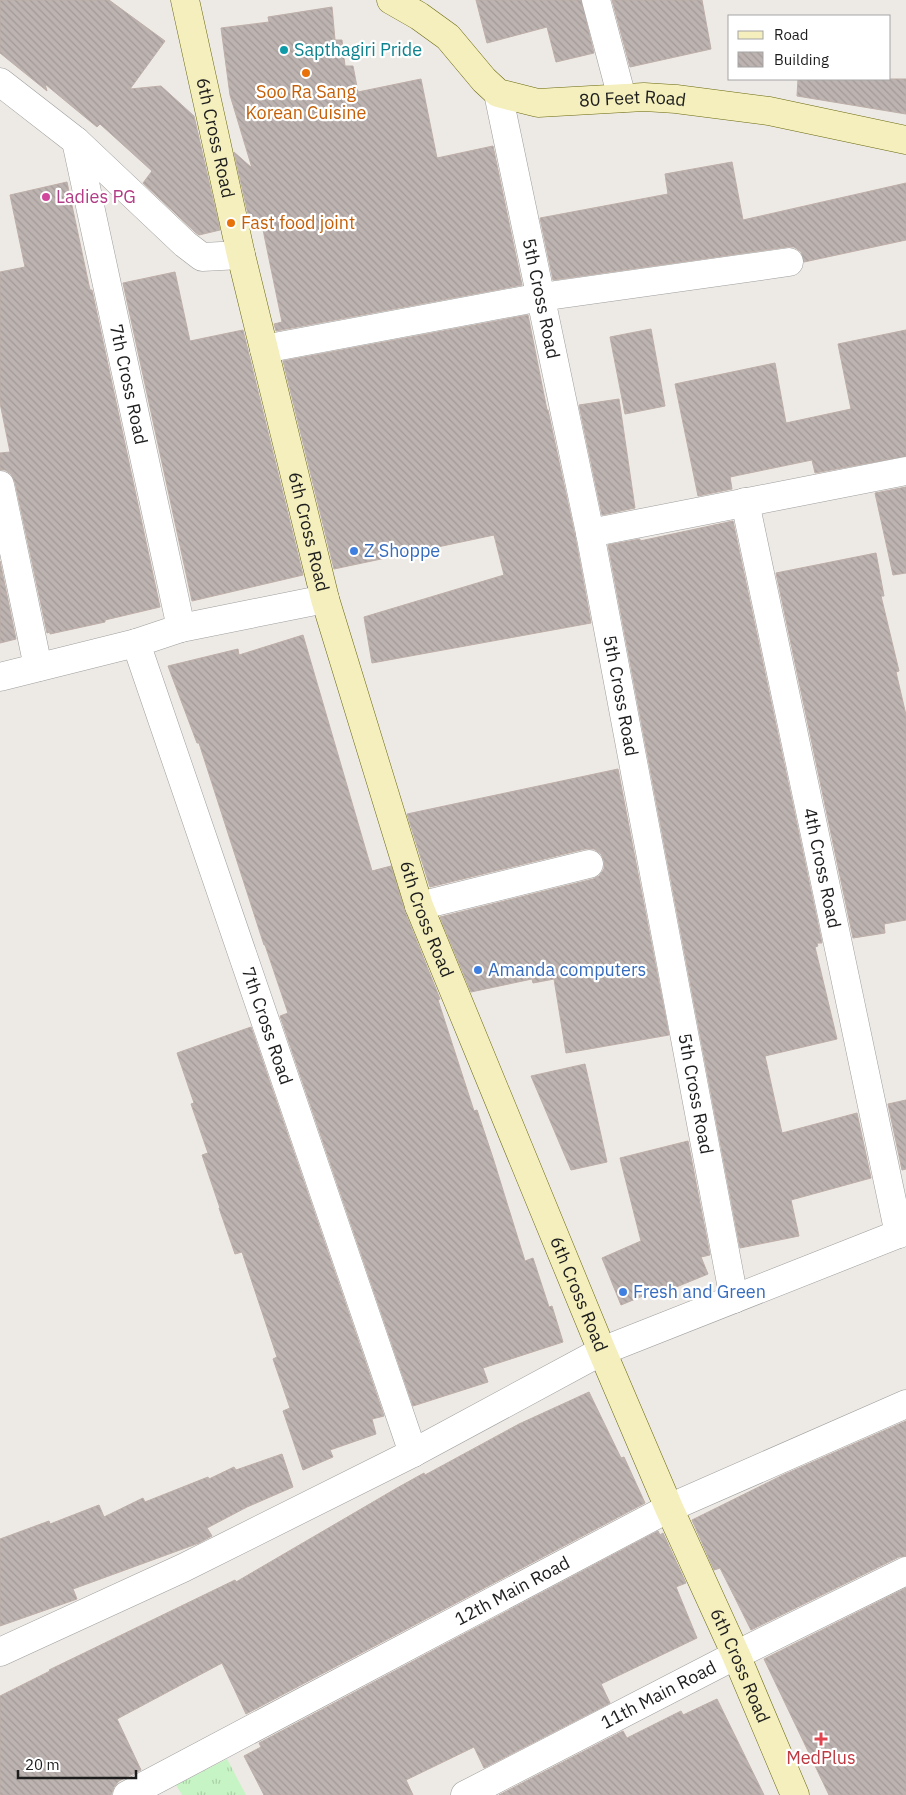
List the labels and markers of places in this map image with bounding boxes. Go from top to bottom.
place label: Sapthagiri Pride [294,38,422,61]
marker: Sapthagiri Pride [278,44,290,56]
marker: Soo Ra Sang Korean Cuisine [300,67,312,79]
place label: Soo Ra Sang Korean Cuisine [246,80,367,124]
place label: Ladies PG [56,185,136,208]
marker: Ladies PG [40,191,52,203]
place label: Fast food joint [241,211,355,234]
marker: Fast food joint [225,217,237,229]
place label: Z Shoppe [364,539,440,562]
marker: Z Shoppe [348,545,360,557]
place label: Amanda computers [488,958,646,981]
marker: Amanda computers [472,964,484,976]
place label: Fresh and Green [633,1280,766,1303]
marker: Fresh and Green [617,1286,629,1298]
marker: MedPlus [815,1733,827,1745]
place label: MedPlus [786,1746,856,1769]

